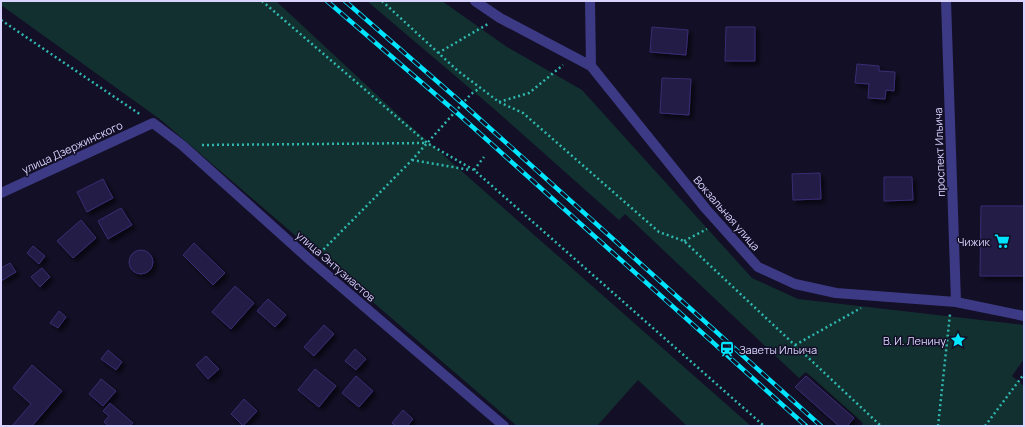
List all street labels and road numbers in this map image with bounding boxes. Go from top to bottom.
street label: проспект Ильича [930,107,948,197]
street label: улица Дзержинского [19,117,125,177]
street label: Вокзальная улица [690,172,764,254]
street label: улица Энтузиастов [293,227,379,305]

